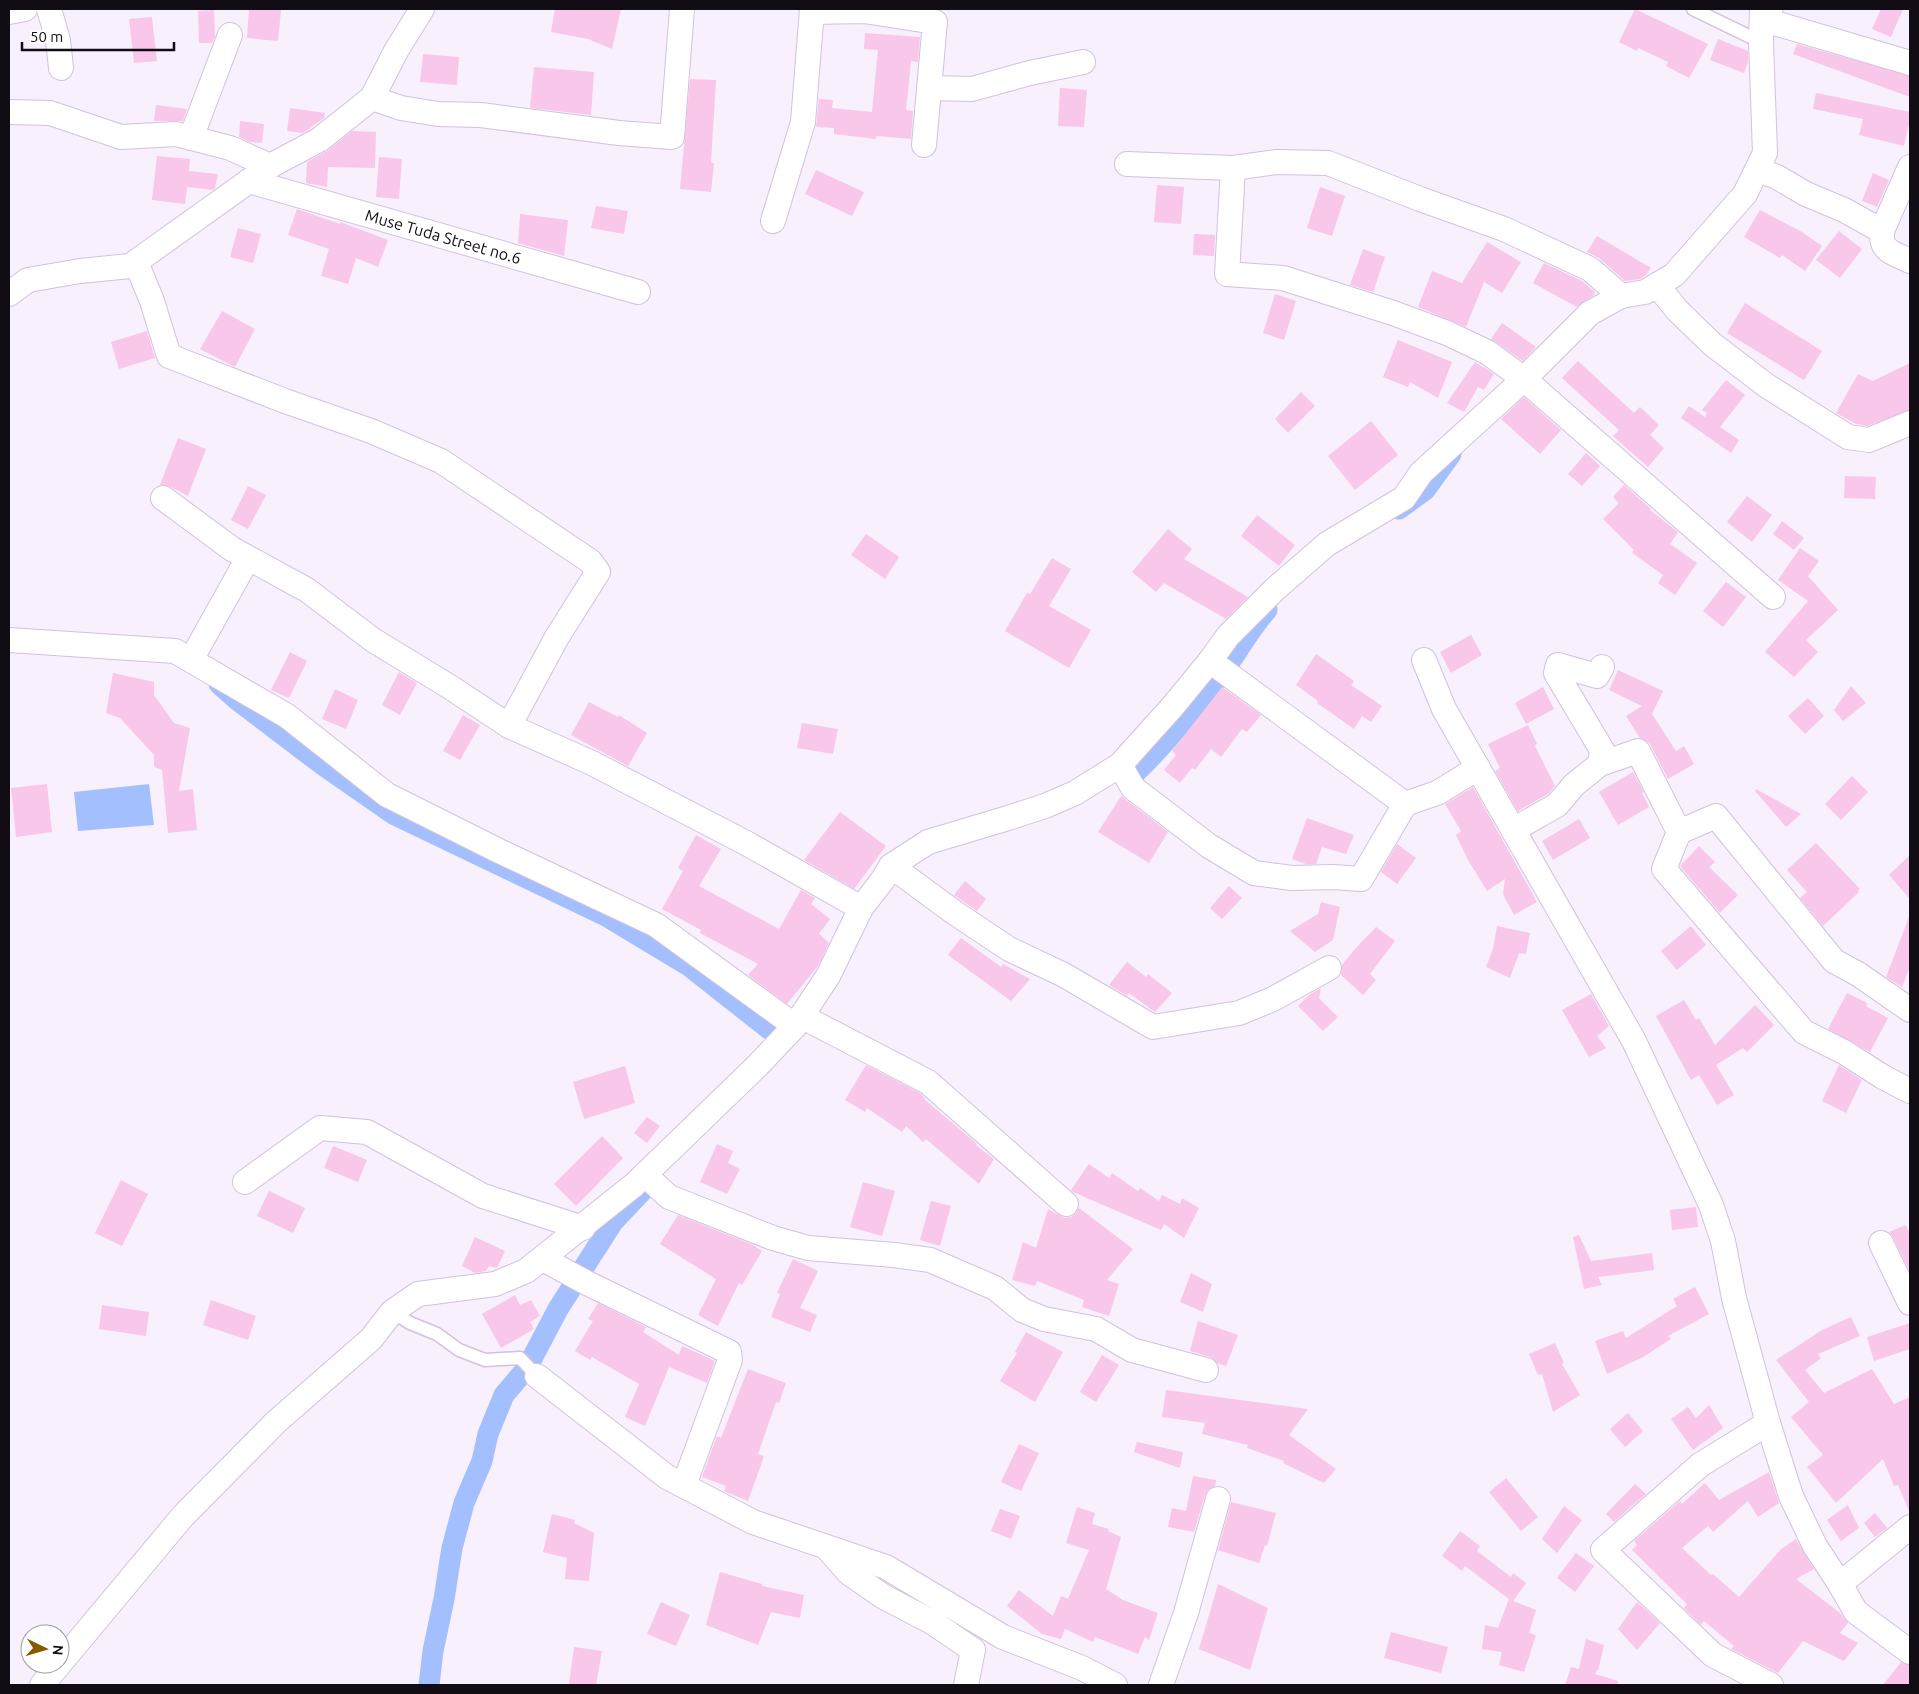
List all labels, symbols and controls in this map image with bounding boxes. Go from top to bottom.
scale bar [22,20,175,52]
text: 50 m [30,28,63,45]
street label: Muse Tuda Street no.6 [363,206,523,267]
north arrow [20,1624,70,1674]
text: N [50,1644,66,1656]

